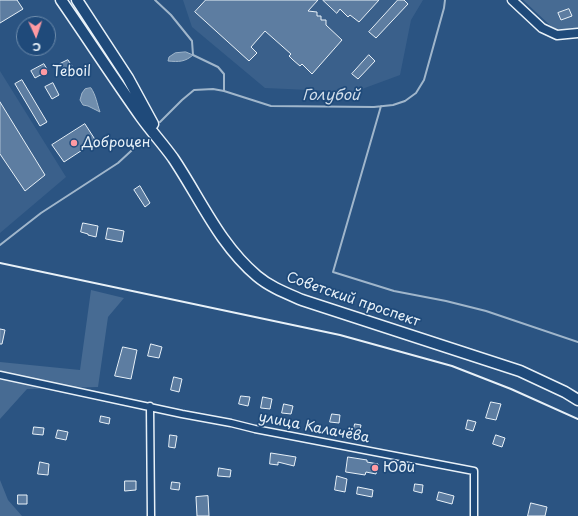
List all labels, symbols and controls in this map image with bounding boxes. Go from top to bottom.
north arrow [16,16,56,56]
text: С [32,39,41,56]
place label: Teboil [52,64,91,80]
marker: Teboil [39,67,49,77]
water label: Голубой [302,87,360,105]
place label: Доброцен [82,135,150,151]
marker: Доброцен [69,138,79,148]
street label: Советский проспект [284,269,422,331]
street label: улица Калачёва [257,409,371,447]
place label: Юди [383,460,415,476]
marker: Юди [370,463,380,473]

